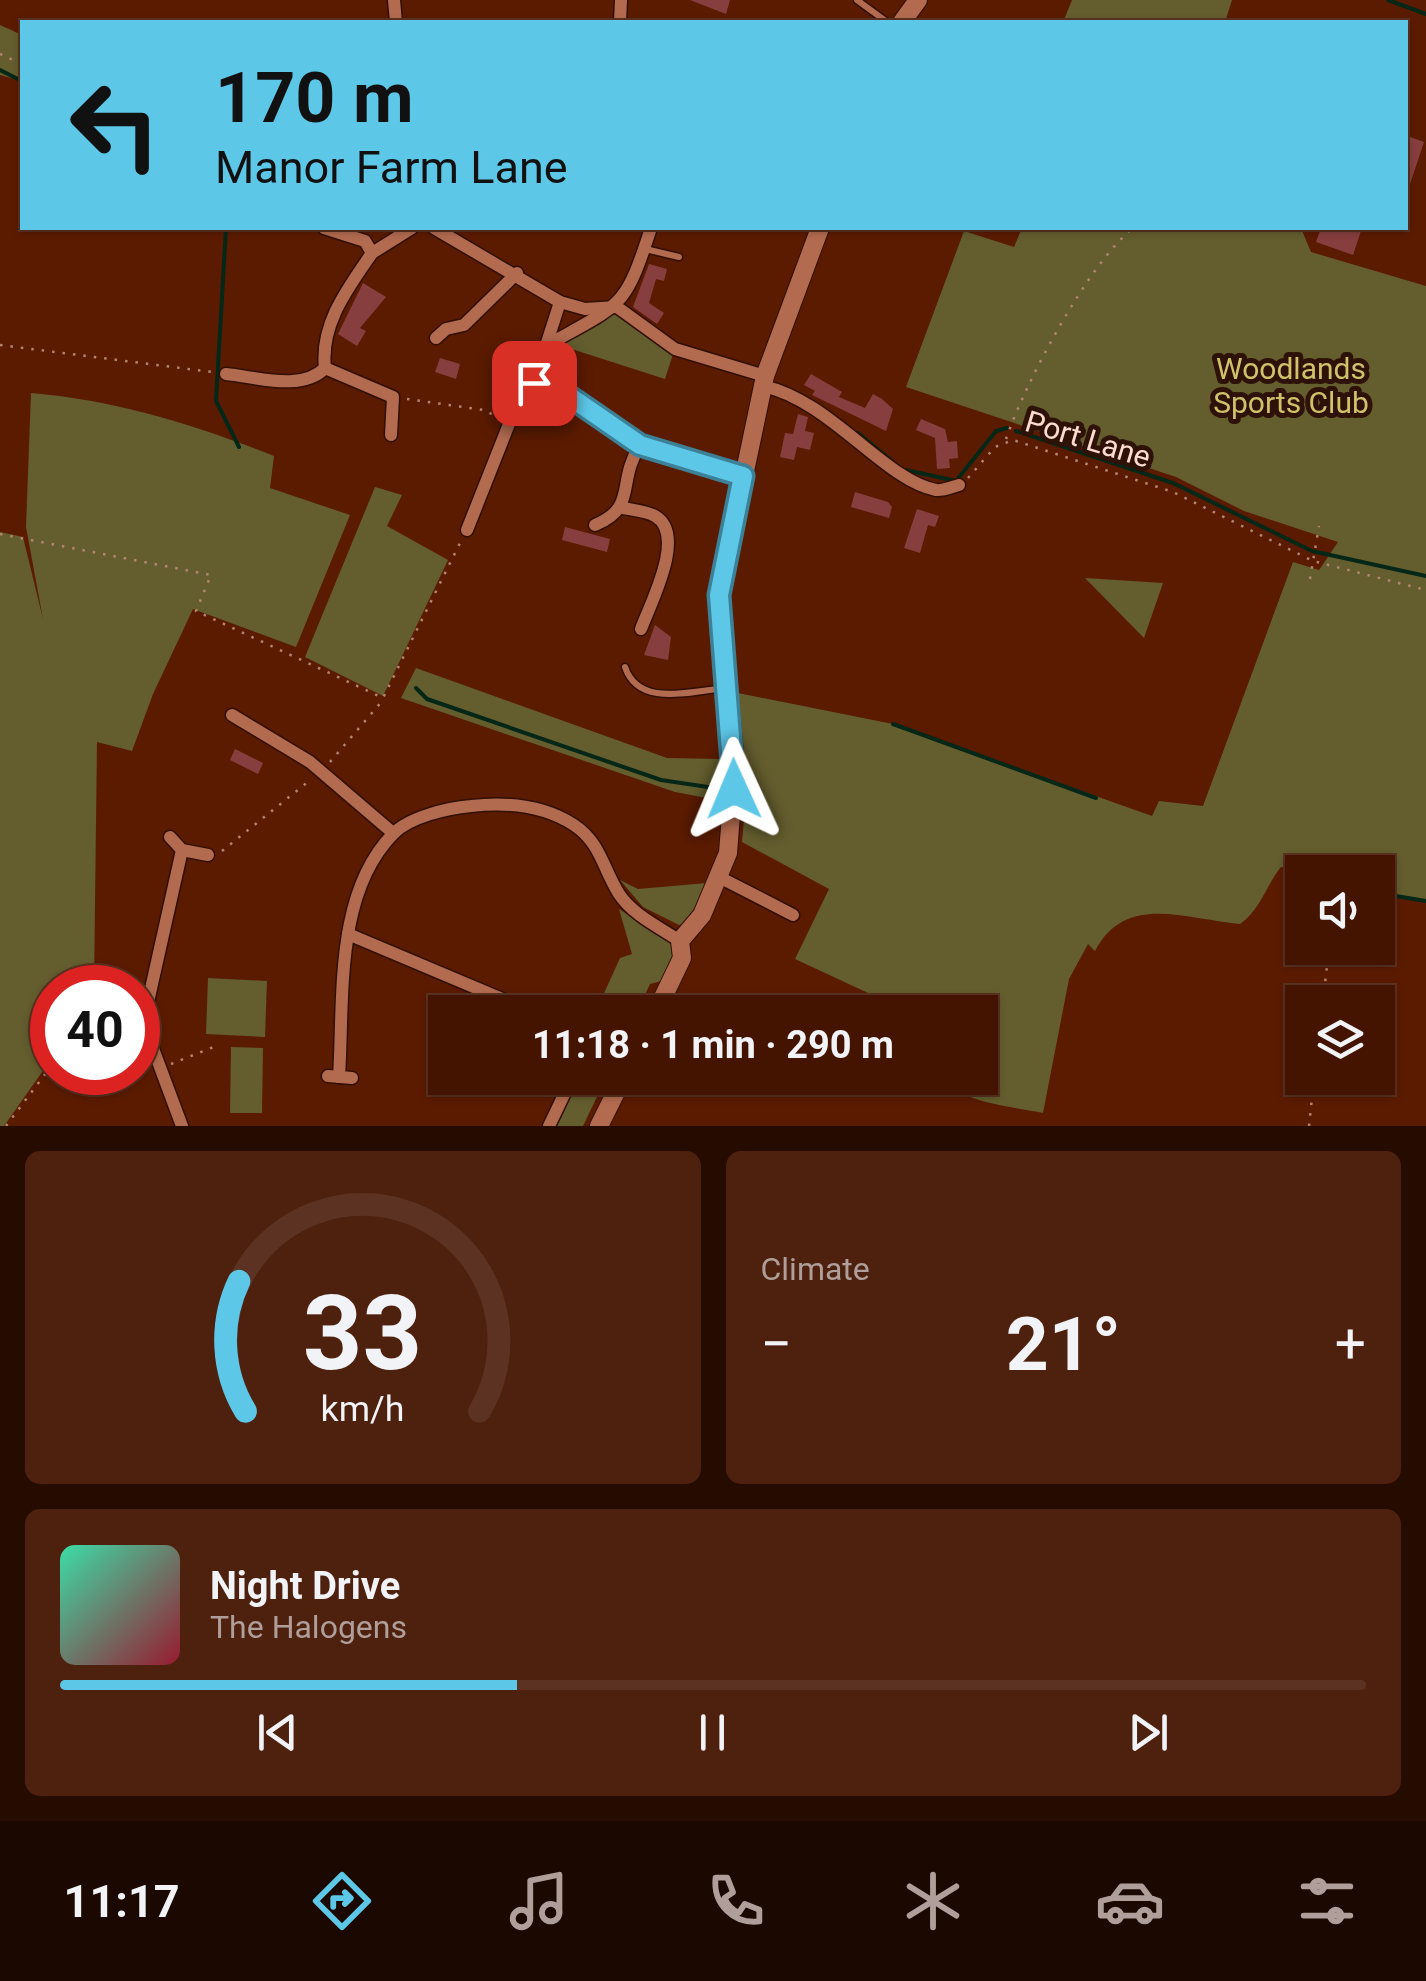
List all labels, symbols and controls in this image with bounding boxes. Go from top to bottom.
text: 170 m [215,57,414,139]
icon: left [50,60,180,190]
text: Manor Farm Lane [215,141,568,194]
pin [492,341,577,426]
park label: Woodlands Sports Club [1213,351,1369,420]
icon: arrive [507,356,562,411]
street label: Port Lane [1021,403,1155,475]
position arrow [682,737,786,841]
map controls [1285,855,1395,1095]
button: sound [1285,855,1395,965]
speed limit sign: 40 [30,965,160,1095]
button: layers [1285,985,1395,1095]
text: 11:18 · 1 min · 290 m [532,1023,894,1067]
text: Climate [761,1250,870,1288]
text: 33 [303,1273,422,1394]
text: 21° [1006,1300,1121,1388]
text: − [761,1312,792,1376]
text: + [1335,1312,1366,1376]
text: km/h [321,1388,405,1430]
text: Night Drive [210,1564,400,1608]
text: The Halogens [210,1608,407,1646]
icon: previous [250,1705,305,1760]
icon: pause [685,1705,740,1760]
icon: next [1121,1705,1176,1760]
icon: directions [307,1866,377,1936]
icon: music [504,1866,574,1936]
icon: phone [701,1866,771,1936]
icon: climate [898,1866,968,1936]
icon: car [1095,1866,1165,1936]
icon: filters [1292,1866,1362,1936]
text: 11:17 [64,1875,180,1928]

